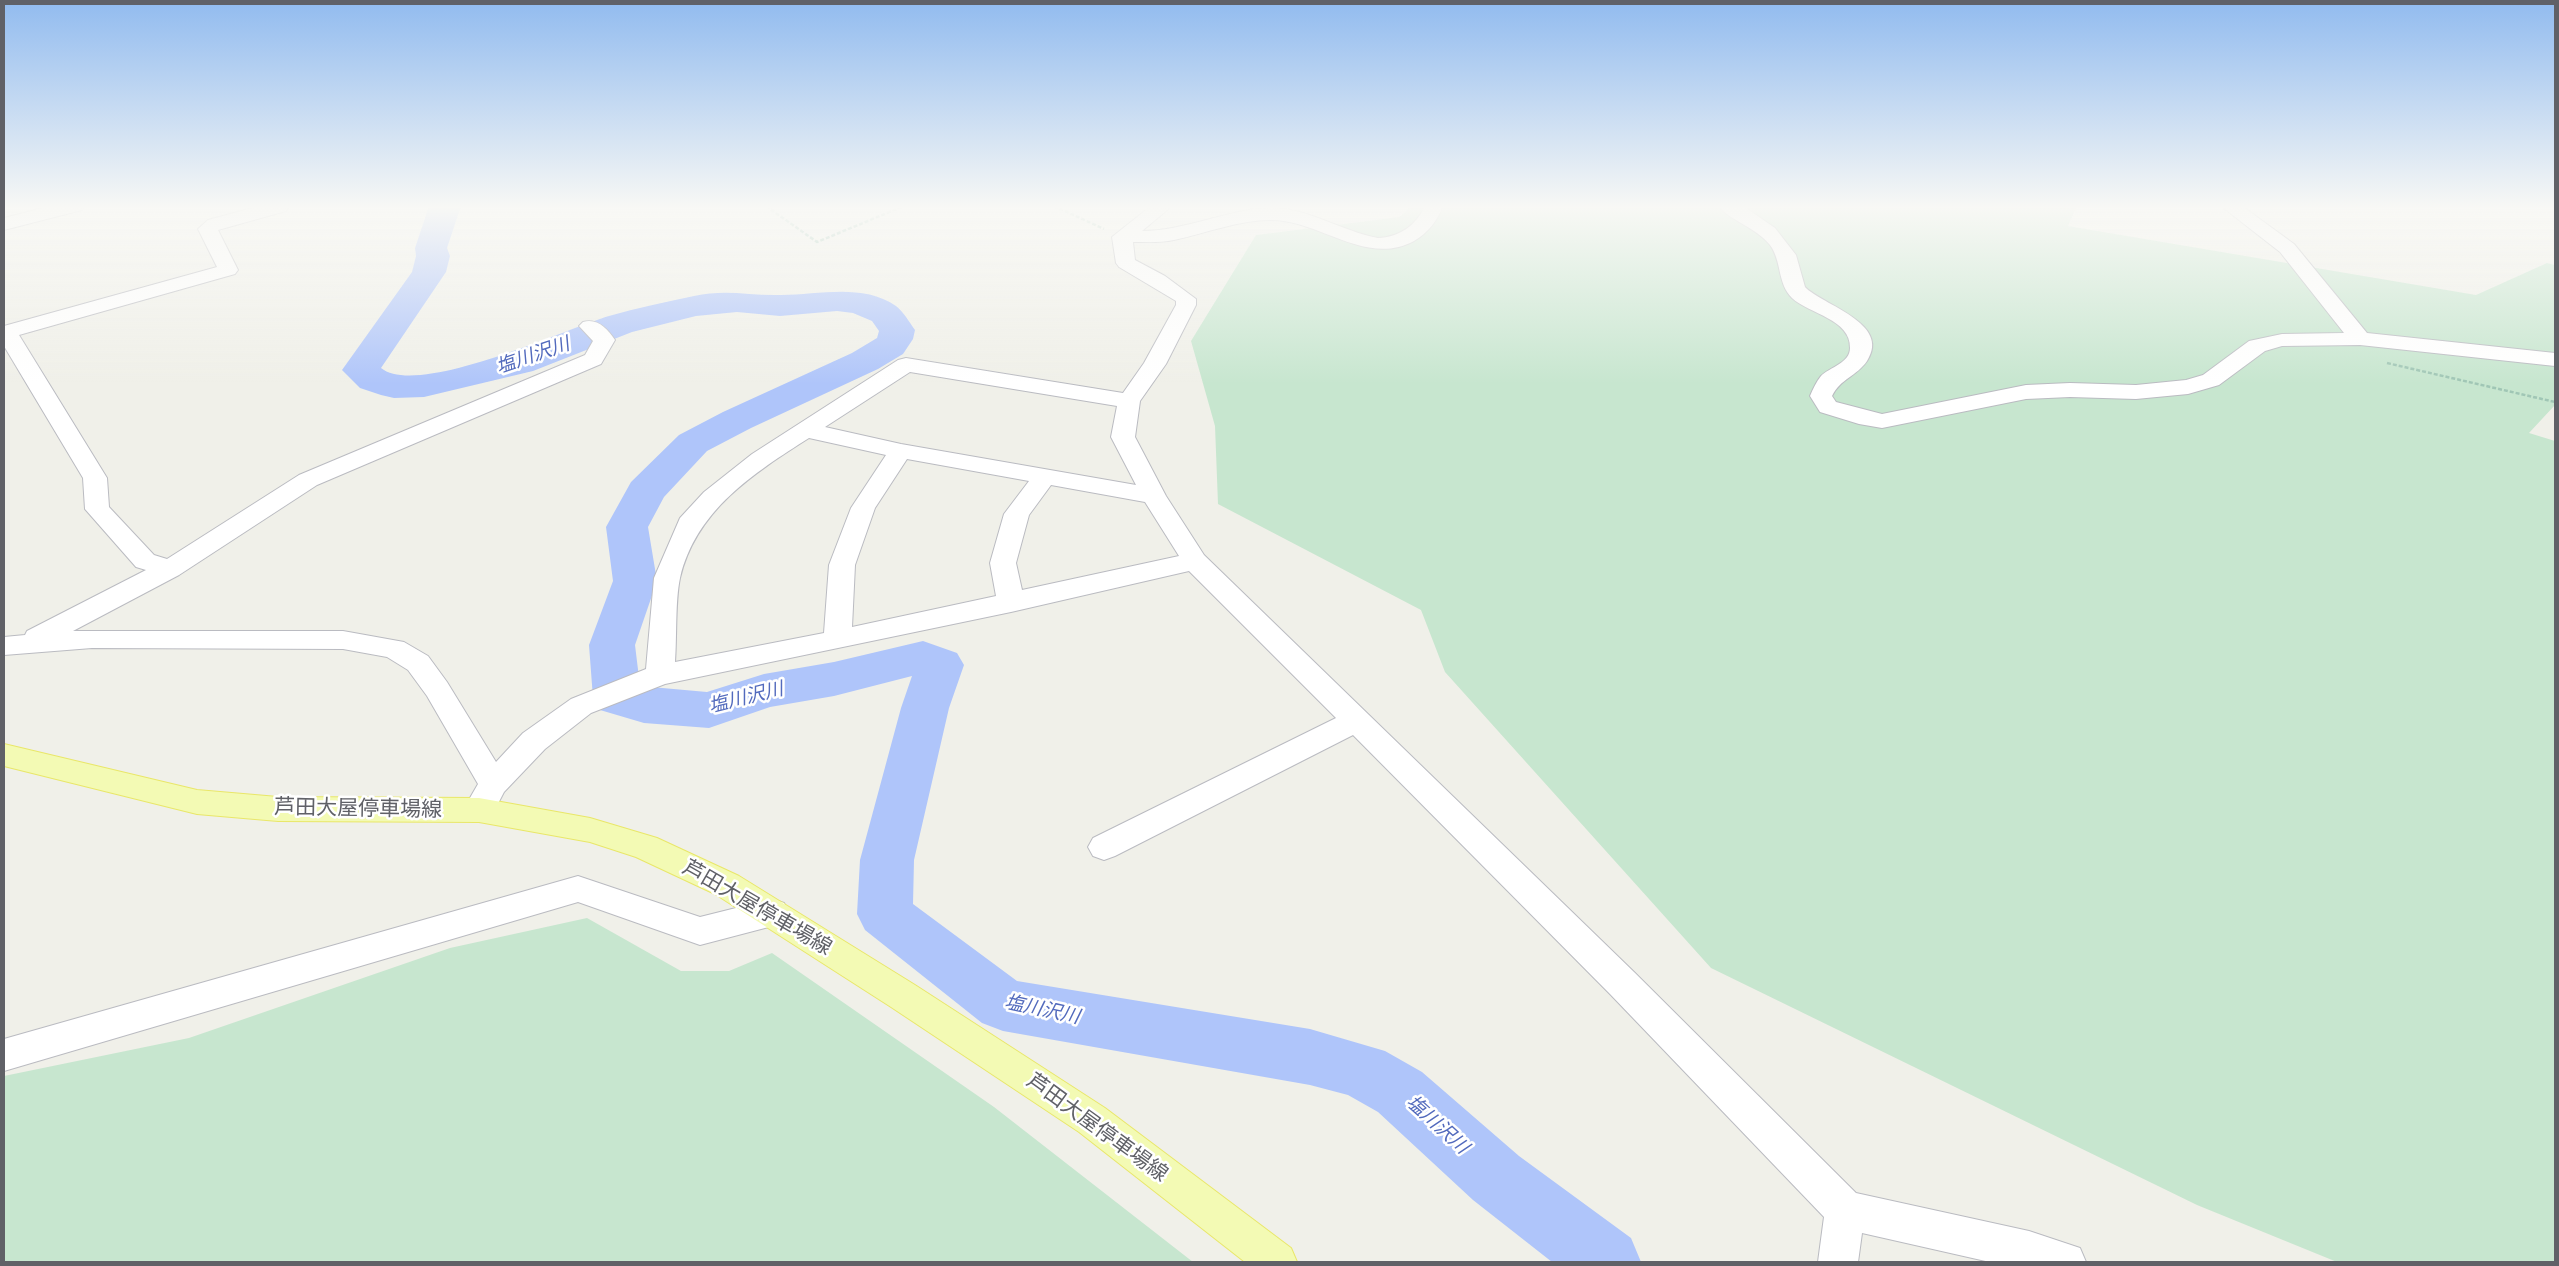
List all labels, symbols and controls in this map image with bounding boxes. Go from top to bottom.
water label: 塩川沢川 [493,333,573,379]
water label: 塩川沢川 [706,678,786,718]
street label: 芦田大屋停車場線 [274,795,442,823]
street label: 芦田大屋停車場線 [678,855,836,961]
water label: 塩川沢川 [1002,991,1082,1029]
street label: 芦田大屋停車場線 [1022,1068,1172,1188]
water label: 塩川沢川 [1401,1091,1473,1159]

